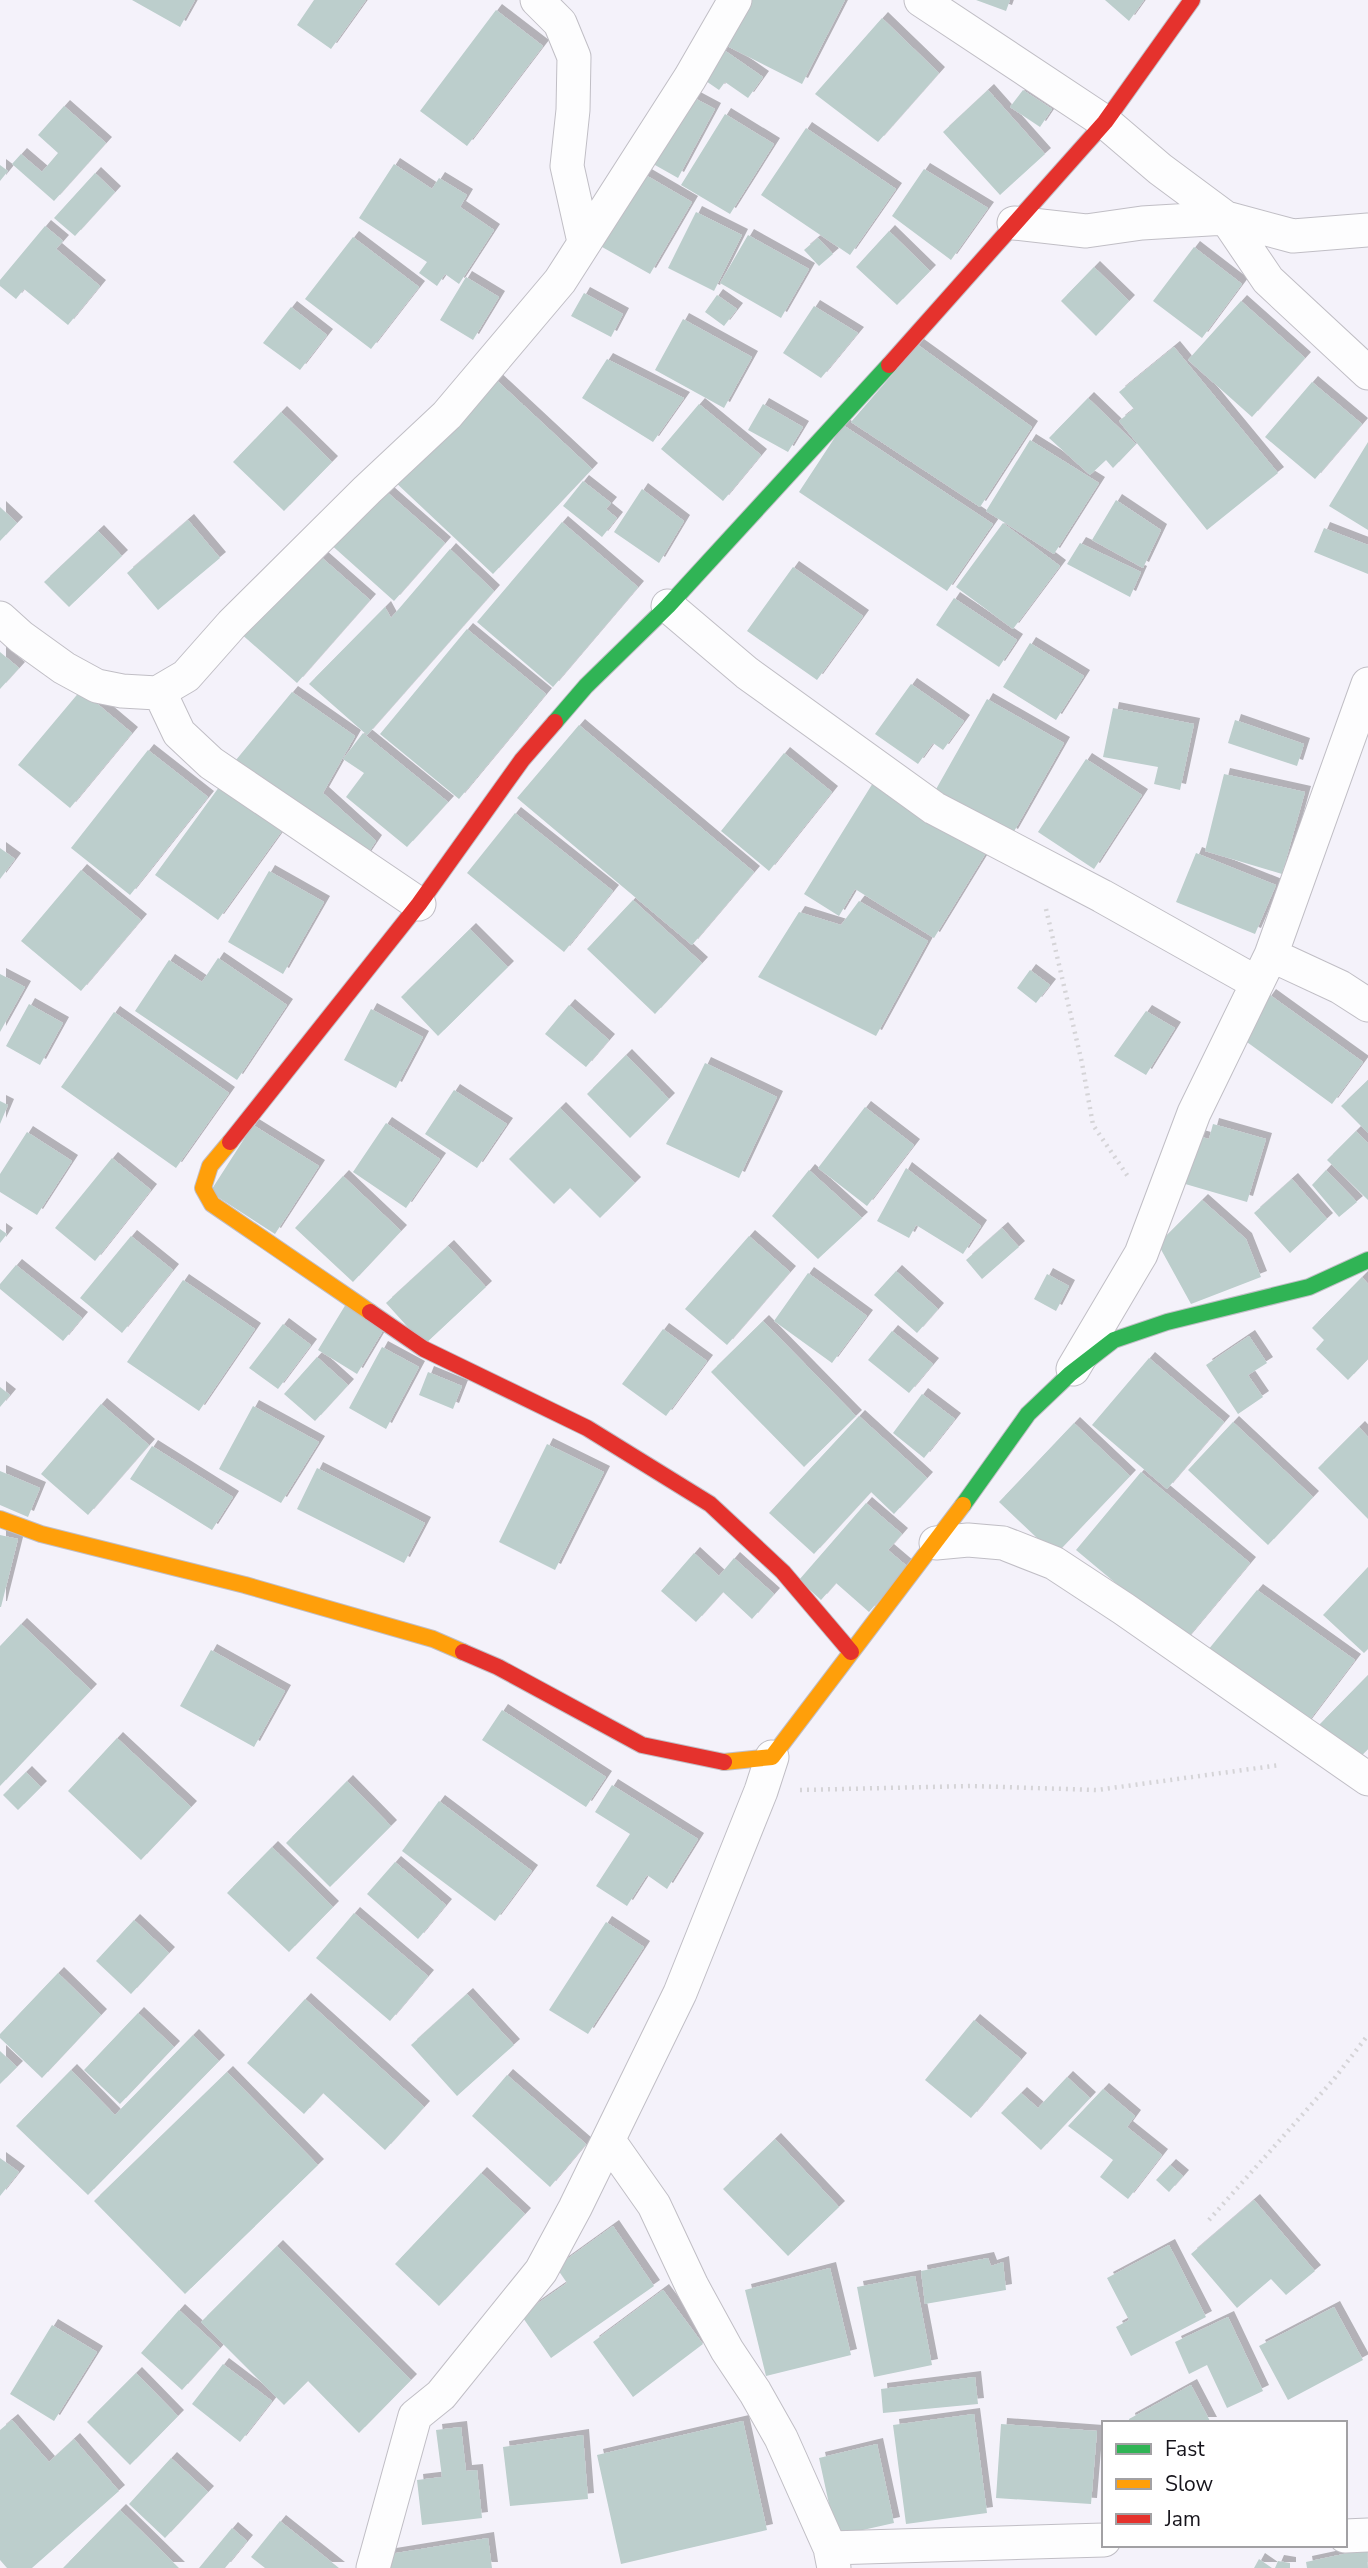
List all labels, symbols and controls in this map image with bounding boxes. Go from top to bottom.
legend [1102,2421,1347,2547]
text: Fast [1165,2435,1205,2463]
text: Slow [1165,2470,1214,2498]
text: Jam [1164,2505,1201,2533]

